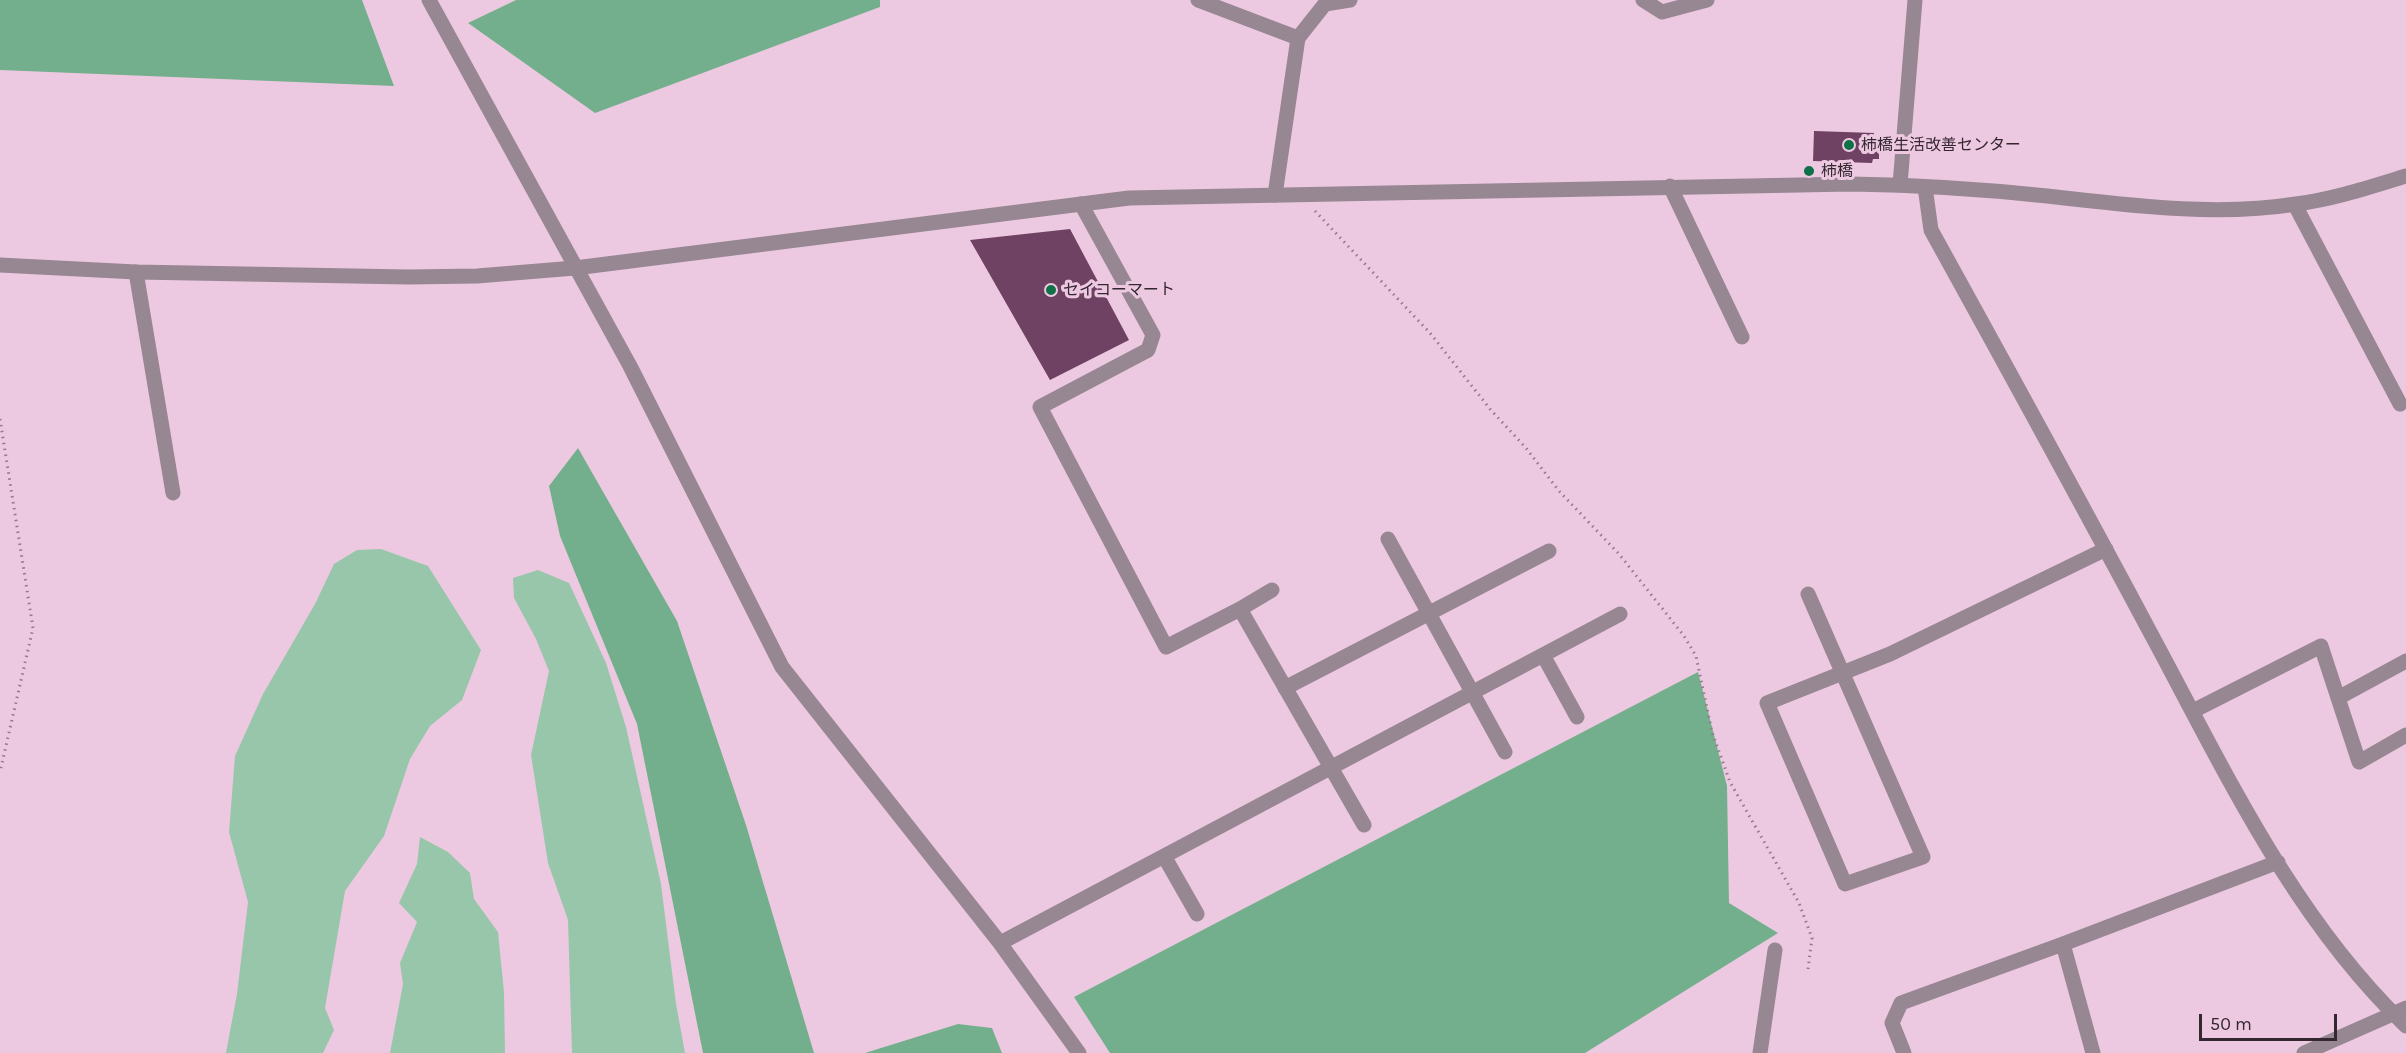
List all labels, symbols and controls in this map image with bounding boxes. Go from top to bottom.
place label: 柿橋生活改善センター [1861,135,2021,155]
marker: 柿橋生活改善センター [1842,138,1856,152]
place label: 柿橋 [1821,161,1853,181]
marker: 柿橋 [1802,164,1816,178]
place label: セイコーマート [1063,280,1175,300]
marker: セイコーマート [1044,283,1058,297]
scale bar [2202,1002,2340,1040]
text: 50 m [2210,1013,2252,1035]

